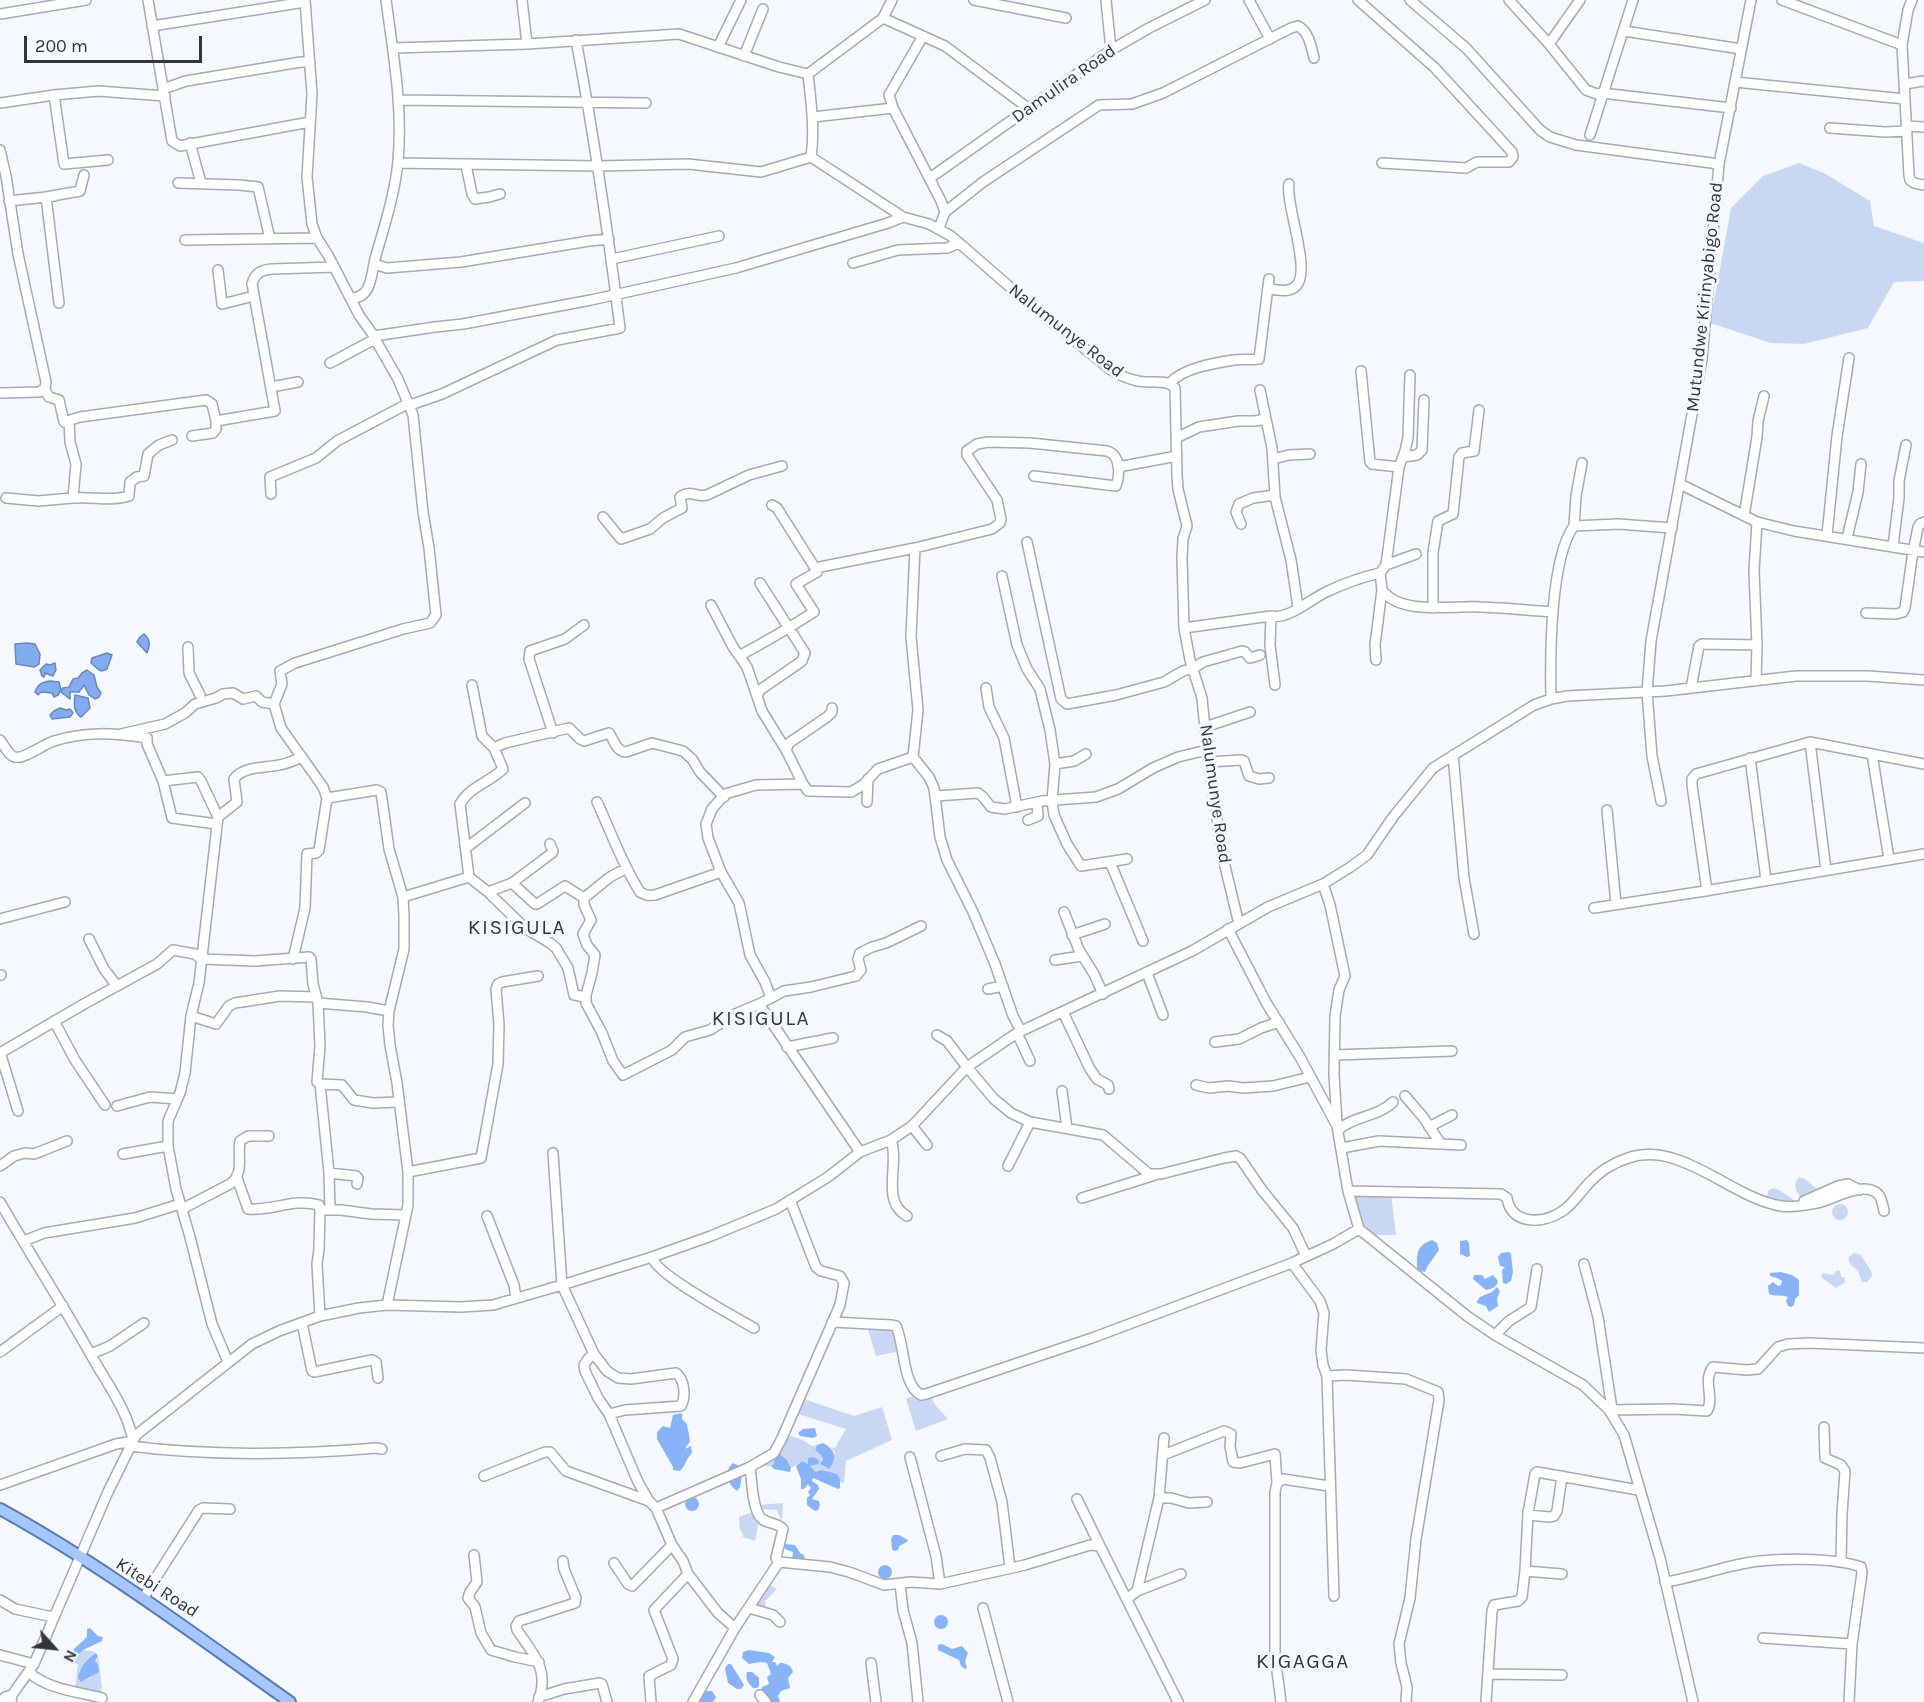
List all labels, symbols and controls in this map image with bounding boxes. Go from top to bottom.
scale bar [27,24,206,62]
text: 200 m [35,35,88,57]
street label: Damulira Road [1008,40,1120,128]
street label: Mutundwe Kirinyabigo Road [1682,181,1728,413]
street label: Nalumunye Road [1004,279,1128,383]
street label: Nalumunye Road [1195,723,1235,865]
district label: KISIGULA [468,915,566,941]
district label: KISIGULA [712,1006,810,1032]
street label: Kitebi Road [112,1553,202,1623]
north arrow [24,1618,84,1678]
text: N [59,1647,82,1666]
district label: KIGAGGA [1256,1649,1350,1675]

